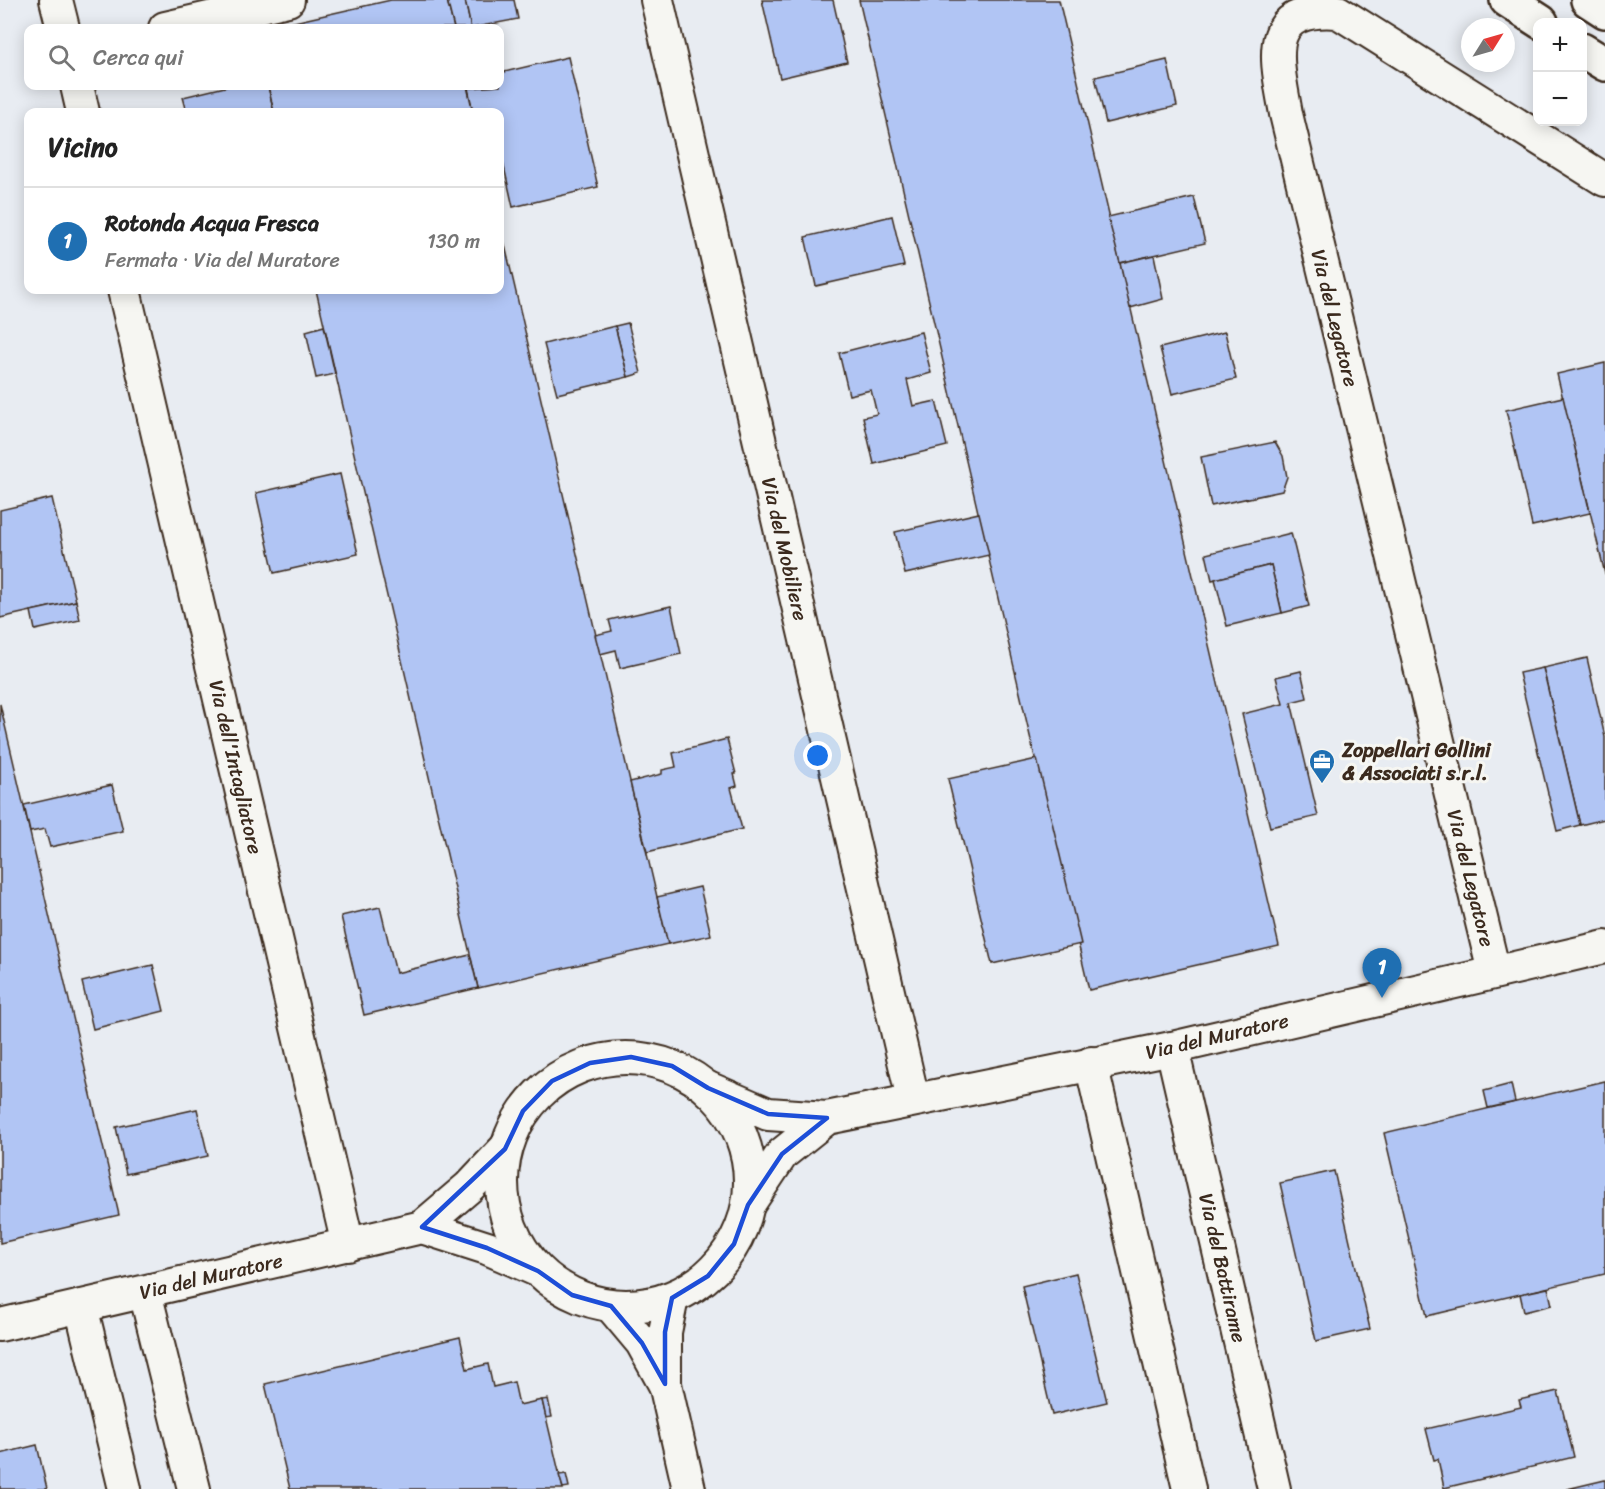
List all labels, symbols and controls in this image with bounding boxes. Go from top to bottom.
north arrow [1461,18,1515,72]
map controls [1533,18,1587,126]
button: + [1533,18,1587,72]
search box [24,24,504,90]
text: Cerca qui [93,38,183,77]
icon: search [45,41,78,74]
button: − [1533,72,1587,126]
text: Vicino [48,124,118,170]
text: Rotonda Acqua Fresca [105,204,319,243]
text: 1 [63,224,72,259]
text: 130 m [427,224,480,259]
text: Fermata · Via del Muratore [105,243,340,278]
street label: Via del Legatore [1301,246,1368,391]
street label: Via del Mobiliere [751,474,818,624]
street label: Via dell'Intagliatore [198,676,273,858]
place label: Zoppellari Gollini & Associati s.r.l. [1341,733,1492,791]
your location [803,741,832,770]
office icon: Zoppellari Gollini & Associati s.r.l. [1307,747,1337,785]
street label: Via del Legatore [1437,806,1504,951]
pin: 1 [1362,948,1402,998]
street label: Via del Muratore [1142,1003,1292,1070]
street label: Via del Battirame [1188,1190,1257,1346]
street label: Via del Muratore [136,1243,286,1310]

